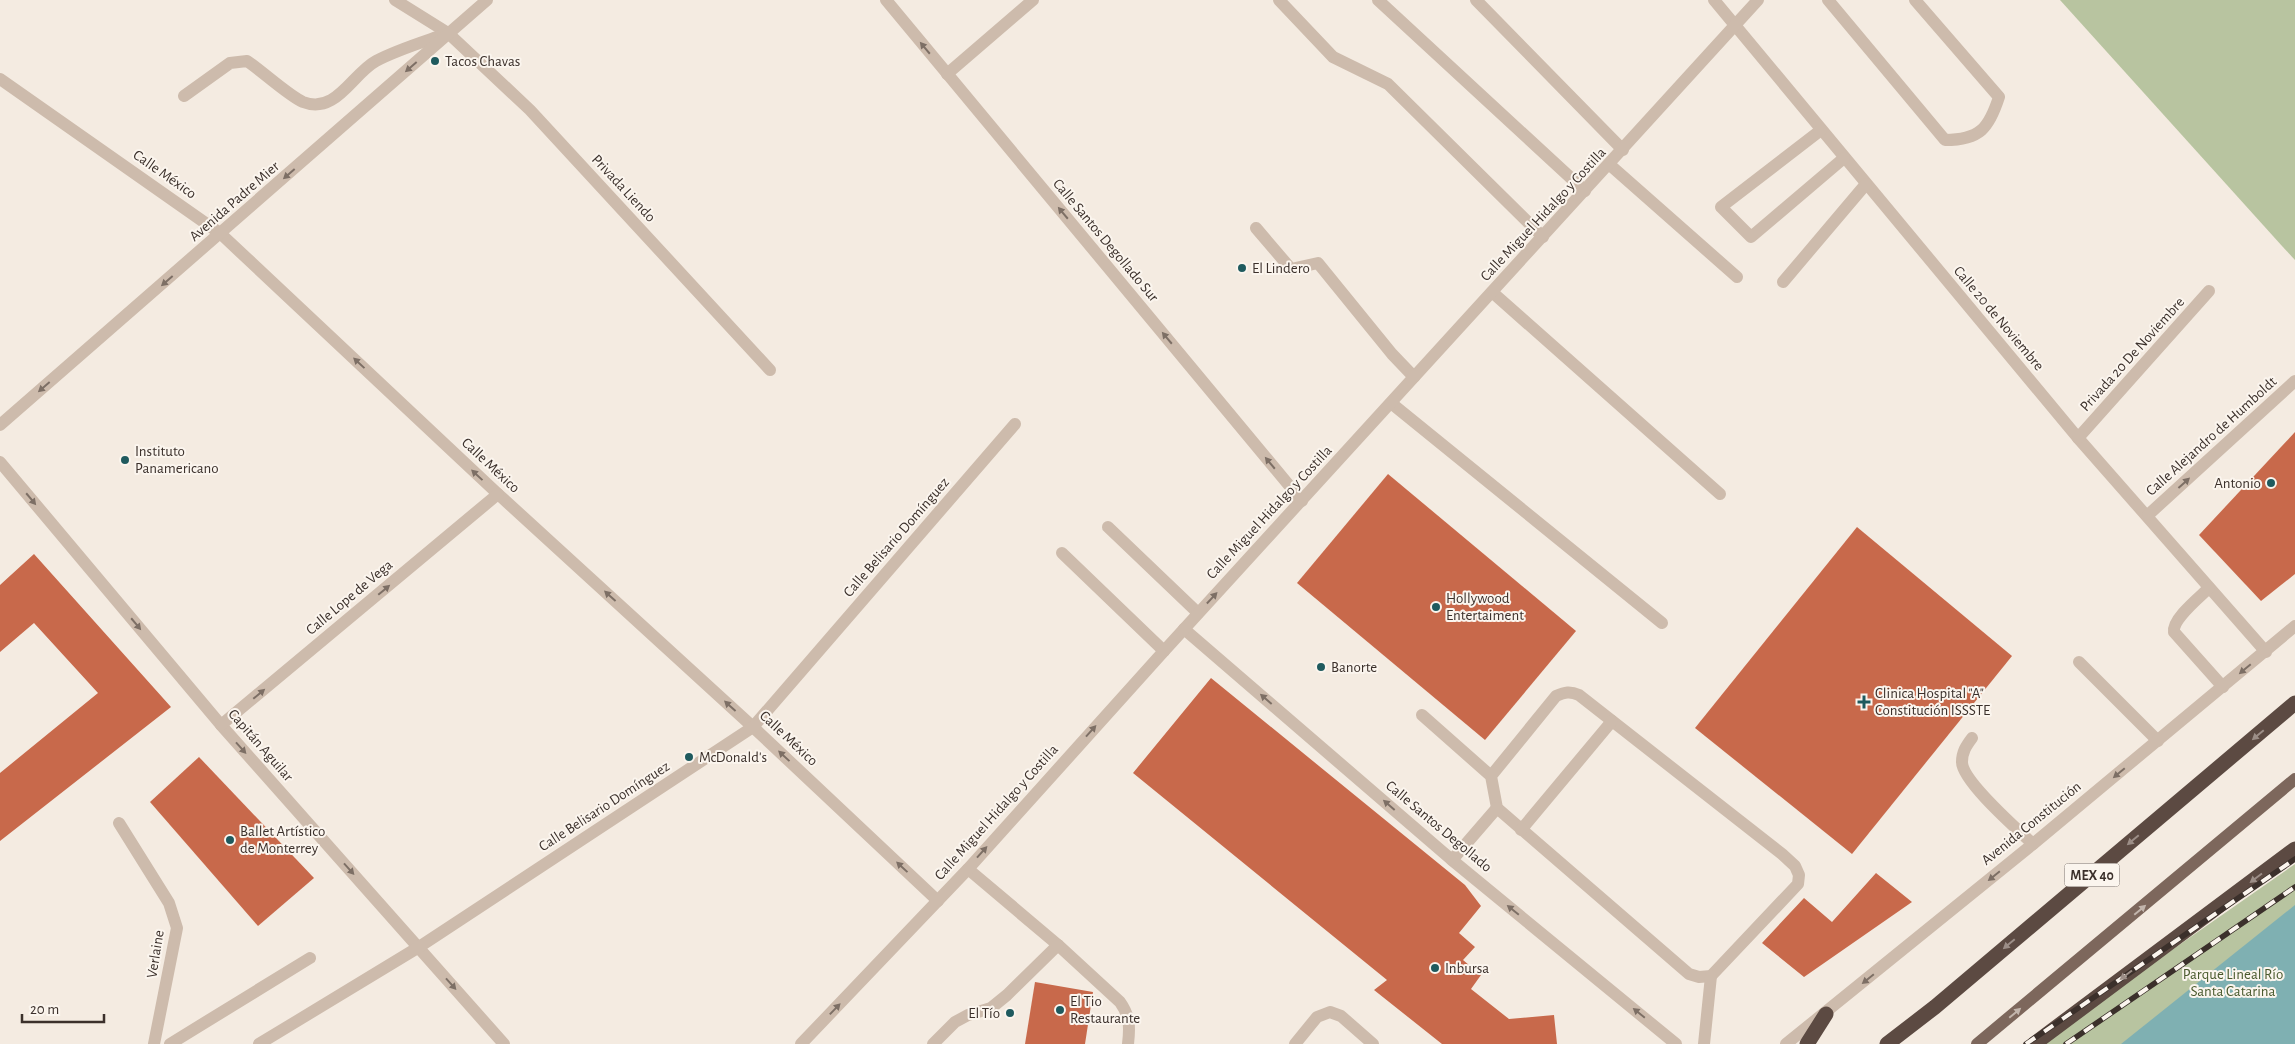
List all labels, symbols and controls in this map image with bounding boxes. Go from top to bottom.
one-way arrow [920,41,931,54]
place label: Tacos Chavas [445,54,520,69]
marker: Tacos Chavas [429,55,441,67]
one-way arrow [404,61,417,72]
street label: Calle Miguel Hidalgo y Costilla [1478,145,1609,284]
street label: Calle México [130,147,199,202]
street label: Privada Liendo [589,152,658,225]
street label: Avenida Padre Mier [187,158,282,244]
one-way arrow [283,168,295,180]
street label: Calle Santos Degollado Sur [1050,176,1161,305]
one-way arrow [1057,207,1068,220]
place label: El Lindero [1252,261,1310,276]
marker: El Lindero [1236,262,1248,274]
street label: Calle 20 de Noviembre [1951,263,2047,373]
one-way arrow [161,275,173,287]
street label: Privada 20 De Noviembre [2077,294,2187,414]
one-way arrow [1161,332,1172,345]
one-way arrow [353,357,365,369]
street label: Calle Alejandro de Humboldt [2143,374,2280,499]
one-way arrow [37,382,50,393]
street label: Calle México [459,435,523,496]
street label: Calle Miguel Hidalgo y Costilla [1204,443,1335,582]
place label: Instituto Panamericano [135,444,219,476]
marker: Instituto Panamericano [119,454,131,466]
one-way arrow [1265,457,1276,470]
one-way arrow [472,469,484,481]
street label: Calle Belisario Domínguez [841,475,952,600]
place label: Antonio [2214,476,2261,491]
one-way arrow [2178,477,2190,488]
marker: Antonio [2265,477,2277,489]
one-way arrow [26,493,37,506]
street label: Calle Lope de Vega [303,557,395,638]
one-way arrow [377,584,390,595]
one-way arrow [605,590,617,602]
place label: Hollywood Entertaiment [1446,591,1524,623]
one-way arrow [1206,592,1218,604]
marker: Hollywood Entertaiment [1430,601,1442,613]
one-way arrow [130,617,142,629]
place label: Banorte [1331,660,1377,675]
marker: Banorte [1315,661,1327,673]
one-way arrow [2238,664,2251,675]
place label: Clinica Hospital "A" Constitución ISSSTE [1875,686,1990,718]
one-way arrow [252,688,265,699]
one-way arrow [1259,694,1272,705]
marker: Clinica Hospital "A" Constitución ISSSTE [1857,695,1871,709]
one-way arrow [724,700,737,711]
street label: Capitán Aguilar [225,706,296,784]
street label: Calle México [757,708,821,769]
one-way arrow [1085,726,1097,738]
one-way arrow [2251,729,2264,740]
one-way arrow [236,741,247,754]
street label: Calle Miguel Hidalgo y Costilla [932,742,1061,883]
place label: McDonald's [699,750,767,765]
one-way arrow [778,750,790,762]
marker: McDonald's [683,751,695,763]
street label: Calle Belisario Domínguez [536,759,672,854]
one-way arrow [2113,767,2126,778]
street label: Calle Santos Degollado [1383,778,1495,875]
street label: Avenida Constitución [1979,779,2084,868]
one-way arrow [1383,799,1395,811]
place label: Ballet Artístico de Monterrey [240,824,325,856]
marker: Ballet Artístico de Monterrey [224,834,236,846]
one-way arrow [2127,834,2140,845]
one-way arrow [977,846,988,859]
one-way arrow [897,861,909,873]
one-way arrow [343,863,355,875]
road number: MEX 40 [2064,864,2120,886]
one-way arrow [1988,870,2000,881]
one-way arrow [2250,872,2263,883]
one-way arrow [1507,904,1520,915]
one-way arrow [2133,904,2146,915]
street label: Verlaine [144,929,167,979]
one-way arrow [2003,939,2016,950]
place label: Inbursa [1445,961,1489,976]
marker: Inbursa [1429,962,1441,974]
park label: Parque Lineal Río Santa Catarina [2183,967,2283,999]
one-way arrow [2119,970,2133,980]
one-way arrow [1862,973,1874,984]
one-way arrow [445,977,457,989]
scale bar [22,992,105,1024]
place label: El Tio Restaurante [1070,994,1140,1026]
text: 20 m [30,1002,59,1017]
one-way arrow [829,1003,841,1015]
marker: El Tio Restaurante [1054,1004,1066,1016]
place label: El Tío [968,1006,1000,1021]
marker: El Tío [1004,1007,1016,1019]
one-way arrow [1633,1007,1645,1019]
one-way arrow [2008,1008,2021,1019]

